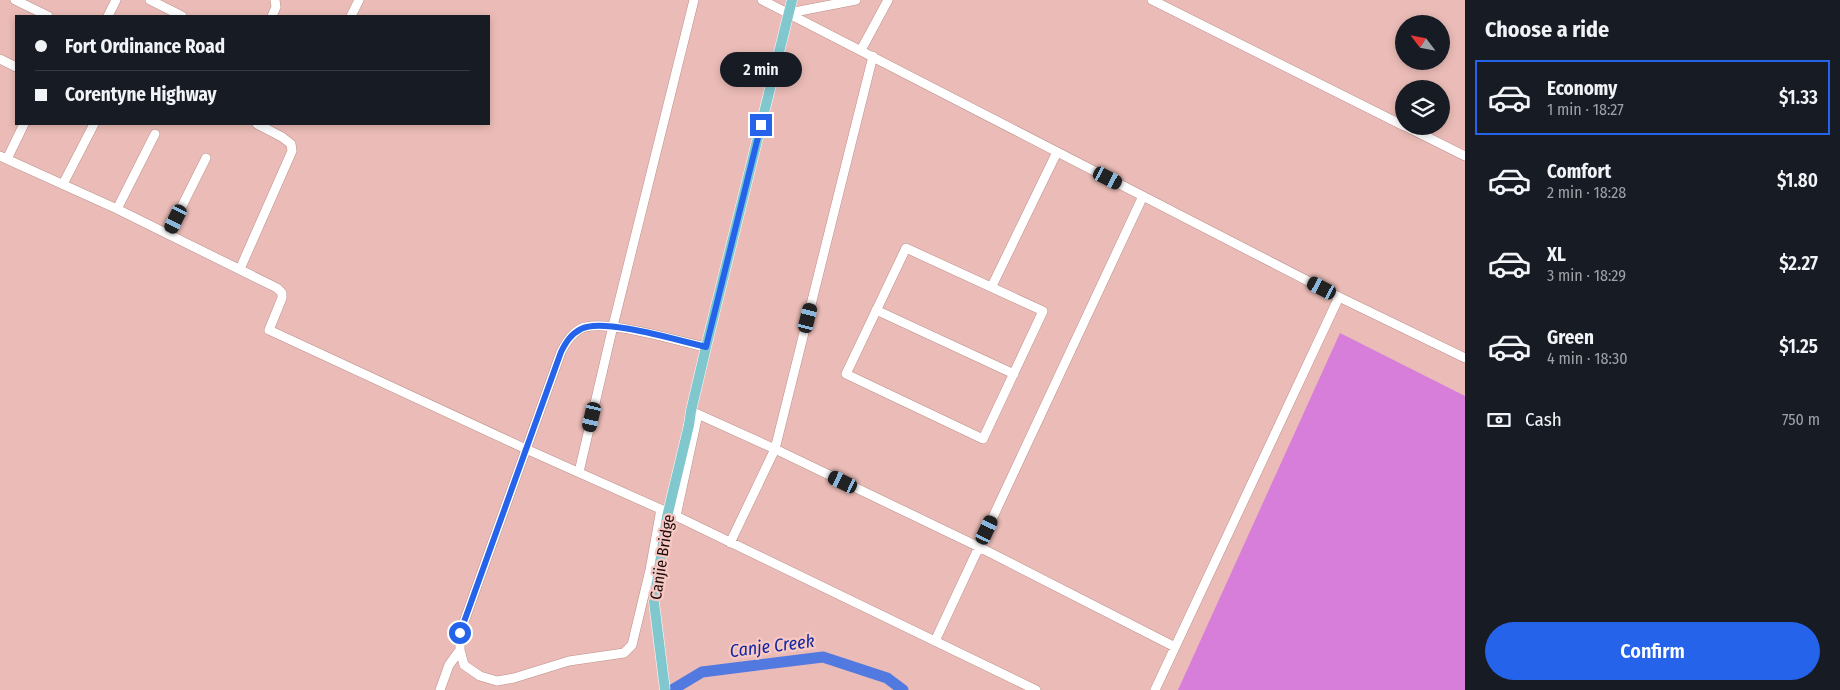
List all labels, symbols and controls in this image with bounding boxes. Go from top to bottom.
north arrow [1395,15,1450,70]
map controls [1395,15,1450,135]
text: Choose a ride [1485,16,1609,43]
text: Fort Ordinance Road [65,35,225,58]
callout: 2 min [720,52,802,88]
text: 2 min [743,60,779,79]
icon: car [1487,75,1532,120]
text: Economy [1547,77,1617,100]
button: layers [1395,80,1450,135]
text: Corentyne Highway [65,83,217,106]
text: $1.33 [1779,86,1818,109]
text: 1 min · 18:27 [1547,100,1624,119]
route end [750,114,772,136]
icon: car [1487,158,1532,203]
text: Comfort [1547,160,1611,183]
car [1091,165,1124,191]
text: $1.80 [1777,169,1818,192]
text: 2 min · 18:28 [1547,183,1626,202]
car [162,202,189,236]
icon: car [1487,241,1532,286]
text: XL [1547,243,1566,266]
text: $2.27 [1779,252,1818,275]
text: 3 min · 18:29 [1547,266,1626,285]
car [1305,275,1338,301]
car [797,302,818,334]
icon: car [1487,324,1532,369]
text: Green [1547,326,1594,349]
text: $1.25 [1779,335,1818,358]
text: 4 min · 18:30 [1547,349,1628,368]
car [581,401,602,433]
icon: cash [1485,406,1513,434]
text: Cash [1525,408,1562,431]
text: 750 m [1782,410,1820,429]
car [826,469,859,495]
street label: Canjie Bridge [646,513,678,601]
car [973,513,1000,547]
route start [449,622,471,644]
button: Confirm [1485,622,1820,680]
water label: Canje Creek [728,630,816,662]

